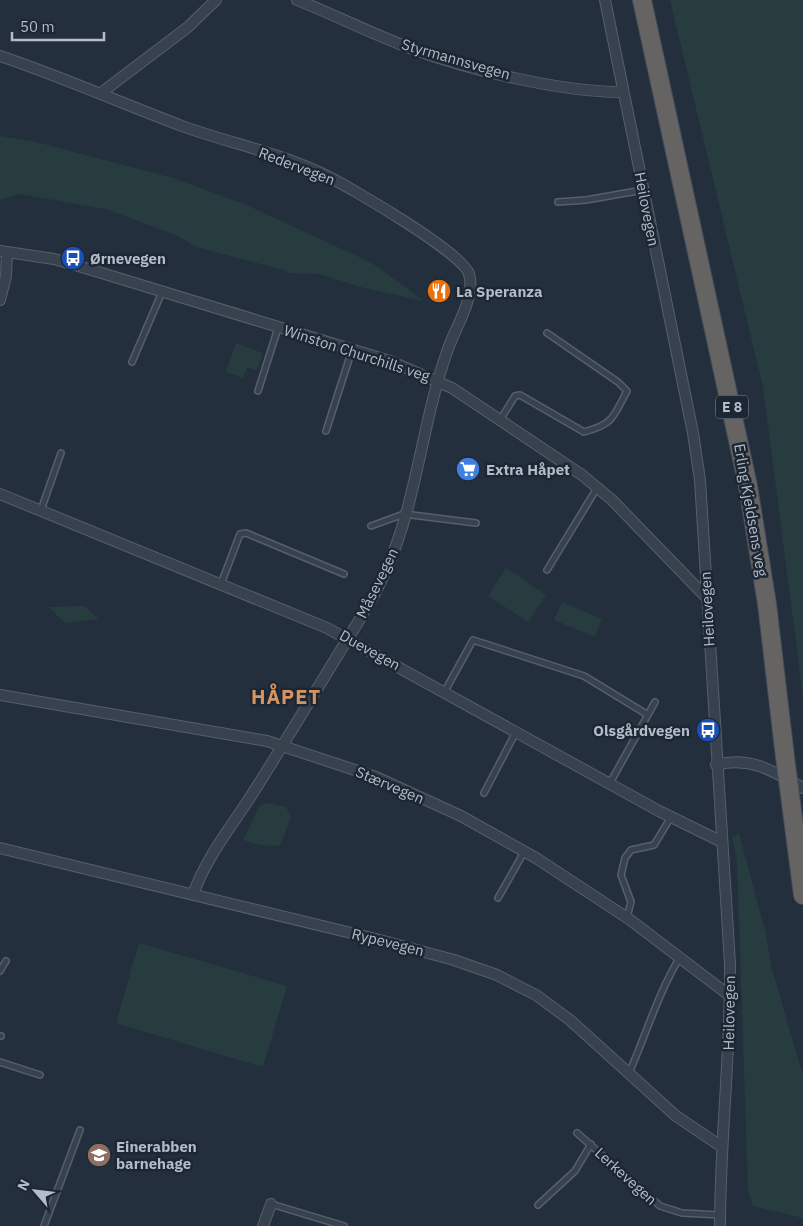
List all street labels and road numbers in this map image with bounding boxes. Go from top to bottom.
street label: Styrmannsvegen [399,34,513,84]
street label: Redervegen [256,143,338,189]
street label: Heilovegen [631,170,663,248]
street label: Winston Churchills veg [282,320,433,386]
road number: E 8 [716,396,748,418]
street label: Erling Kjeldsens veg [730,442,772,578]
street label: Måsevegen [352,545,402,621]
street label: Heilovegen [696,571,718,647]
street label: Duevegen [336,626,404,674]
street label: Stærvegen [353,762,427,808]
street label: Rypevegen [350,924,426,960]
street label: Heilovegen [719,975,739,1051]
street label: Lerkevegen [591,1143,661,1209]

